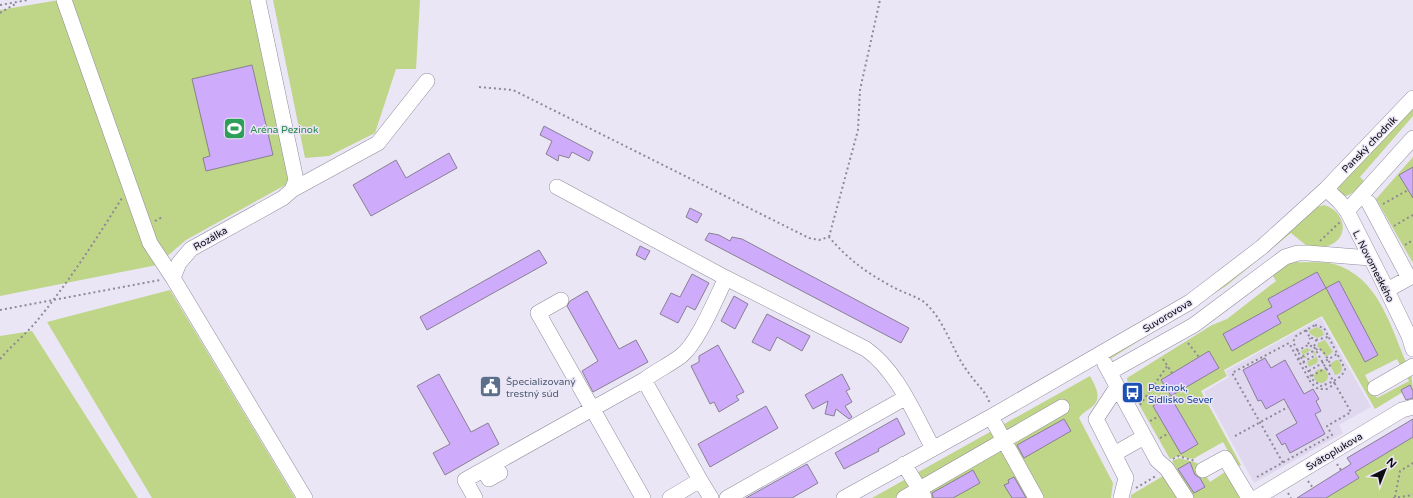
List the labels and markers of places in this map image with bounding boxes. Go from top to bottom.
sports icon: Aréna Pezinok [222,116,248,142]
place label: Aréna Pezinok [250,124,319,136]
public building icon: Špecializovaný trestný súd [477,374,503,400]
place label: Špecializovaný trestný súd [506,376,576,400]
bus stop icon: Pezinok, Sídlisko Sever [1119,380,1145,406]
place label: Pezinok, Sídlisko Sever [1148,382,1213,406]

